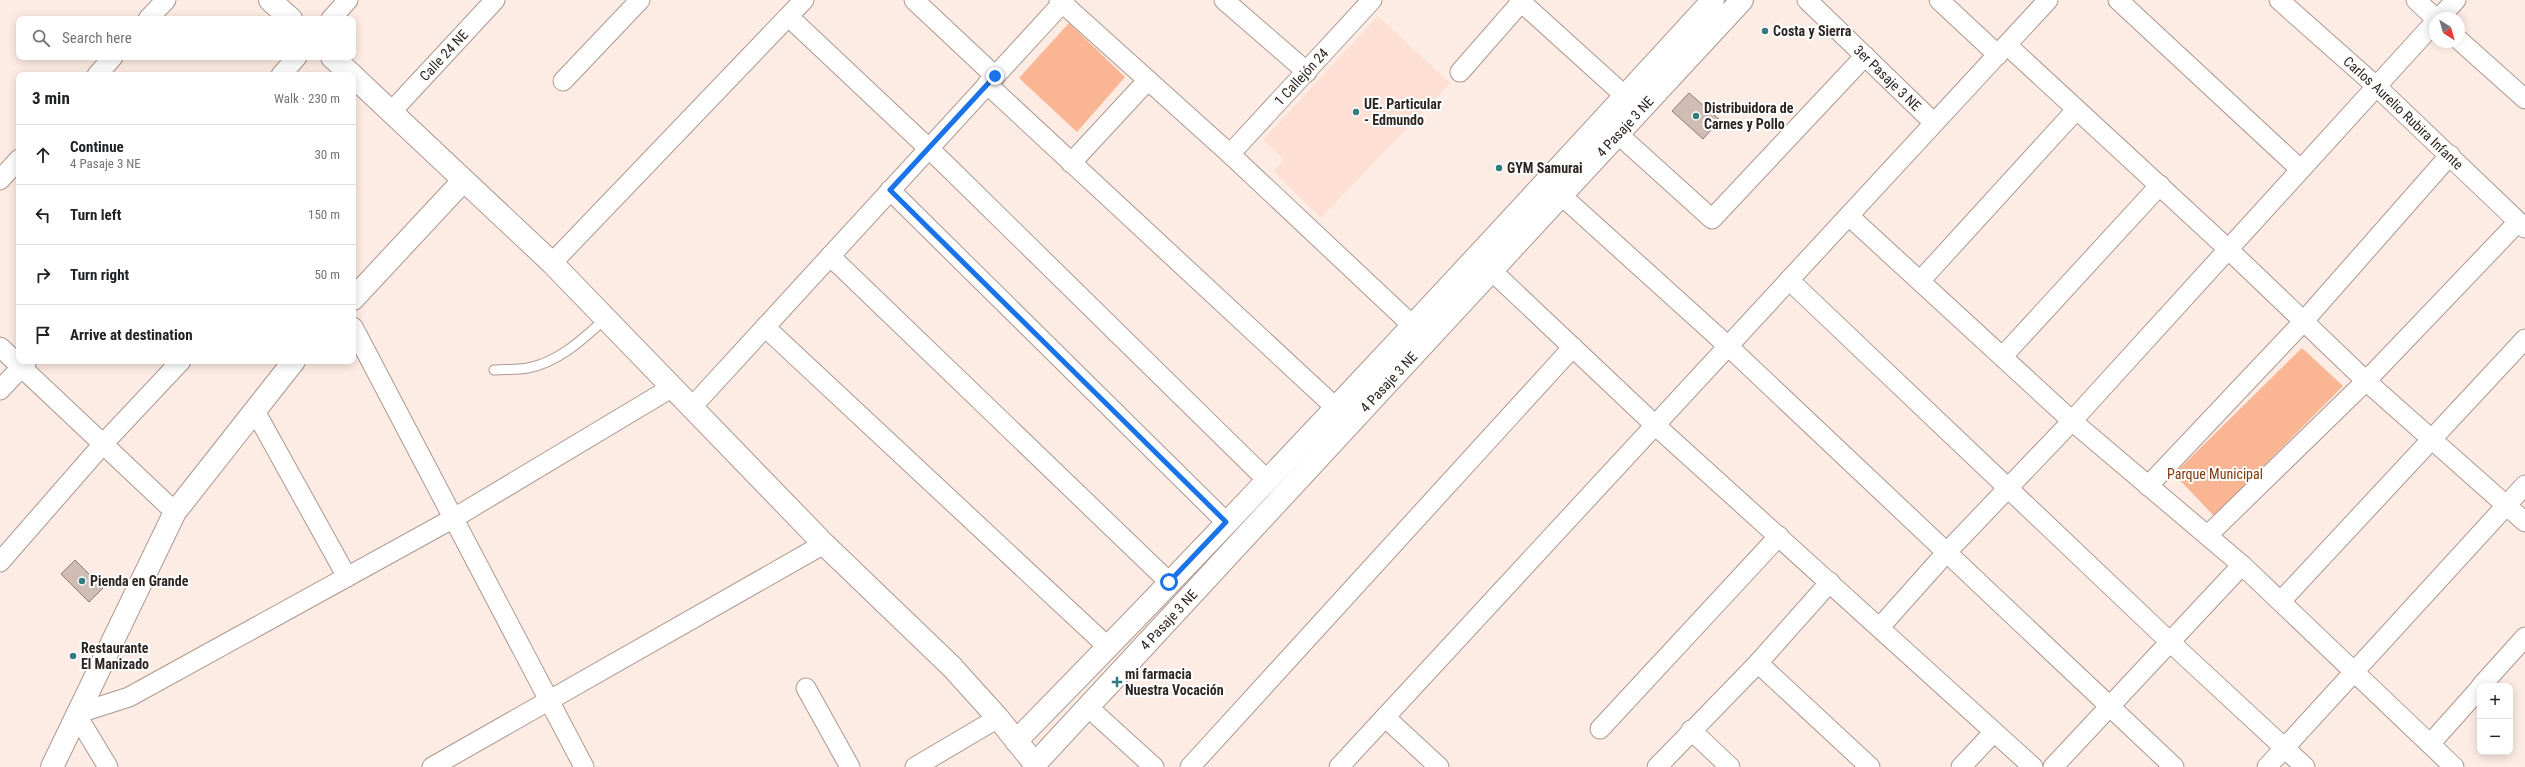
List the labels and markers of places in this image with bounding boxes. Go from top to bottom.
place label: Costa y Sierra [1773,23,1852,39]
marker: Costa y Sierra [1760,26,1770,36]
place label: UE. Particular - Edmundo [1364,96,1442,128]
place label: Distribuidora de Carnes y Pollo [1704,100,1794,132]
marker: UE. Particular - Edmundo [1351,107,1361,117]
marker: Distribuidora de Carnes y Pollo [1691,111,1701,121]
place label: GYM Samurai [1507,160,1583,176]
marker: GYM Samurai [1494,163,1504,173]
place label: Pienda en Grande [90,573,189,589]
marker: Pienda en Grande [77,576,87,586]
place label: Restaurante El Manizado [81,640,149,672]
marker: Restaurante El Manizado [68,651,78,661]
place label: mi farmacia Nuestra Vocación [1125,666,1224,698]
marker: mi farmacia Nuestra Vocación [1112,677,1122,687]

